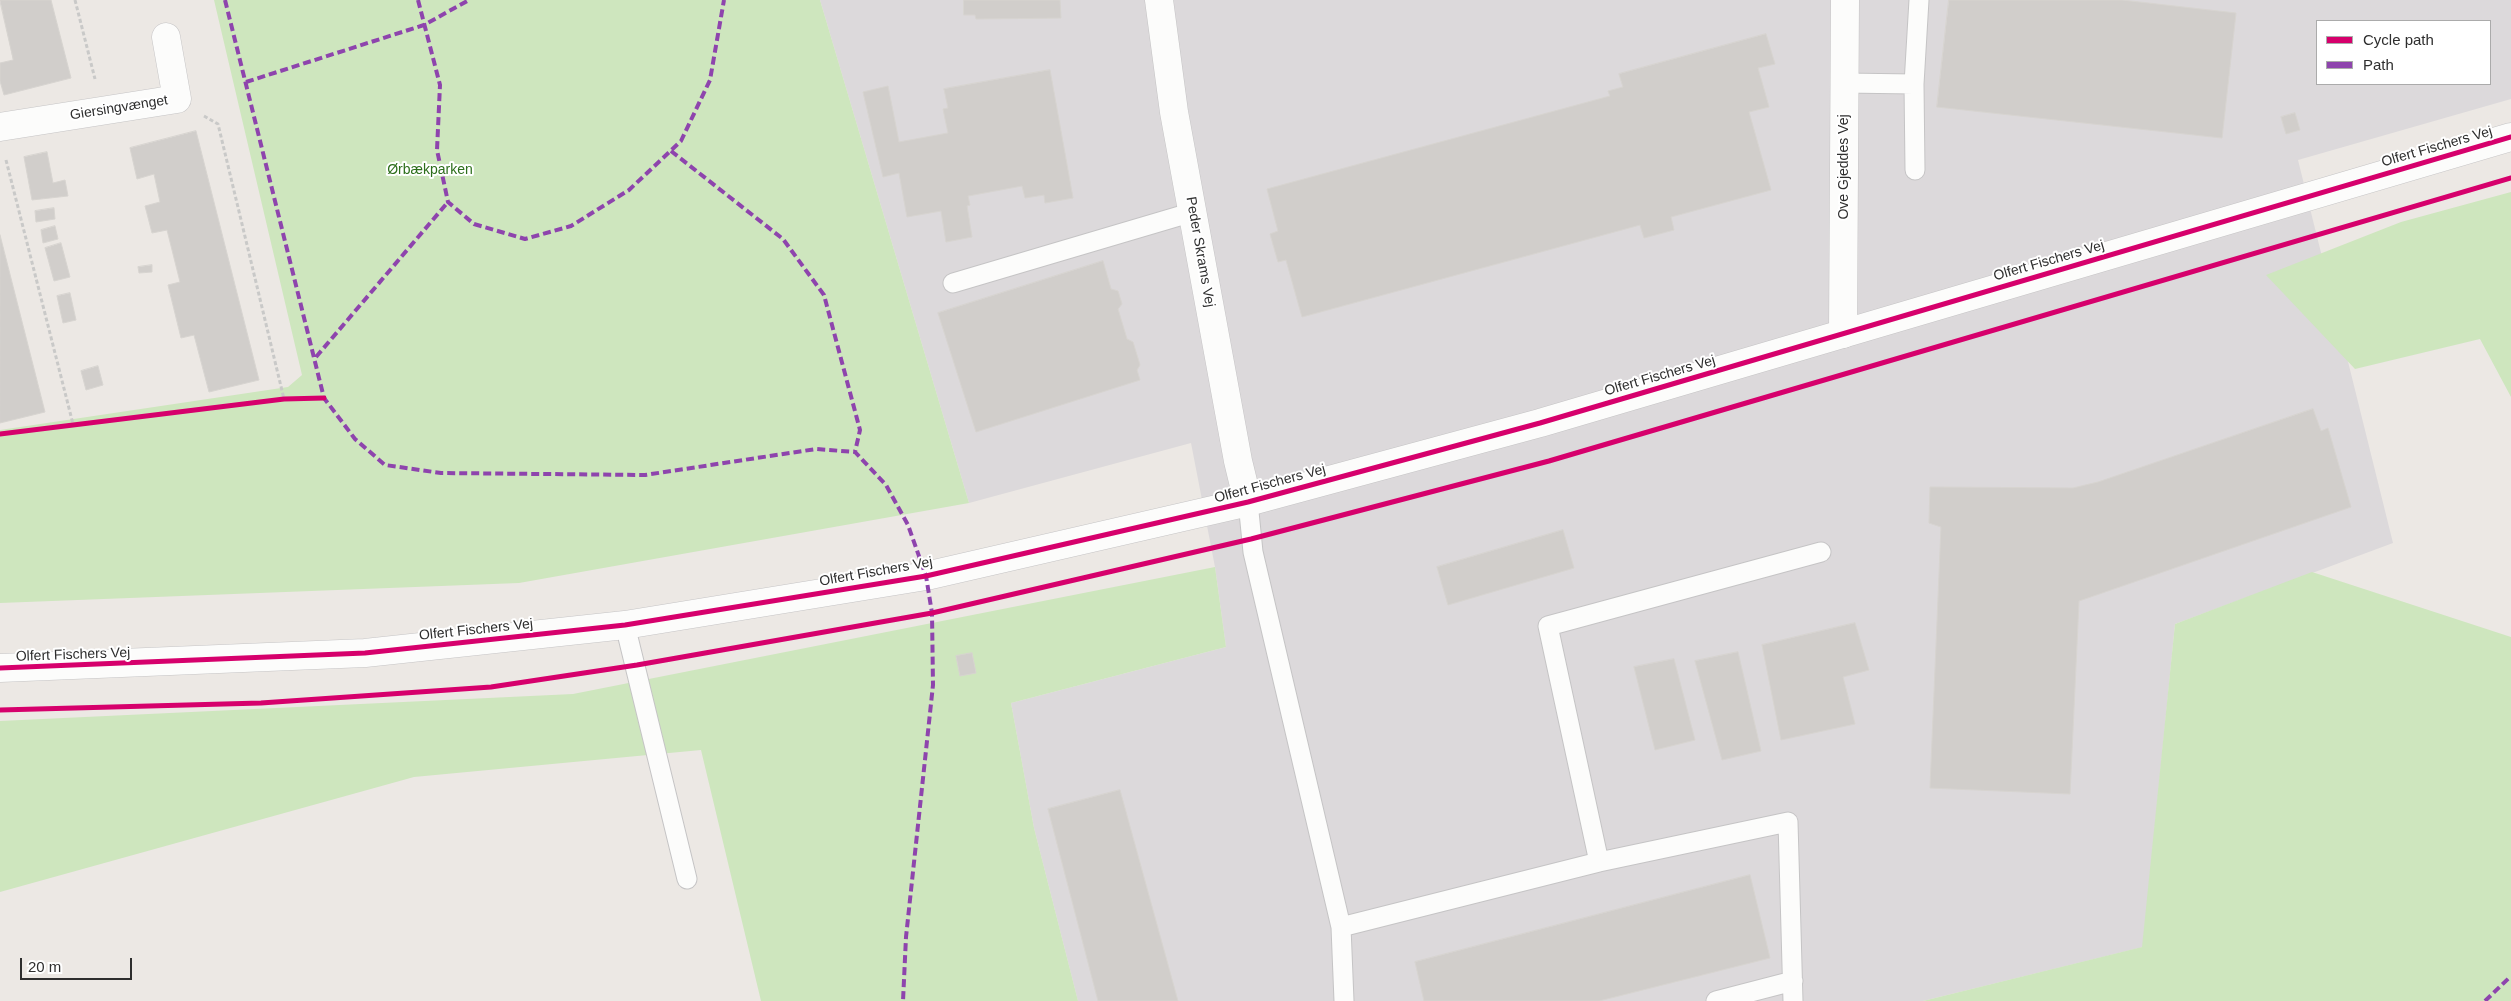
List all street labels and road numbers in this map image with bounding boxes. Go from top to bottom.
street label: Giersingvænget [69,92,169,124]
street label: Ove Gjeddes Vej [1836,114,1852,220]
street label: Olfert Fischers Vej [2380,123,2494,171]
street label: Peder Skrams Vej [1182,195,1218,309]
street label: Olfert Fischers Vej [1992,237,2106,285]
street label: Olfert Fischers Vej [1603,352,1717,400]
street label: Olfert Fischers Vej [1213,461,1327,507]
street label: Olfert Fischers Vej [818,554,934,590]
street label: Olfert Fischers Vej [418,616,534,644]
street label: Olfert Fischers Vej [16,645,130,665]

